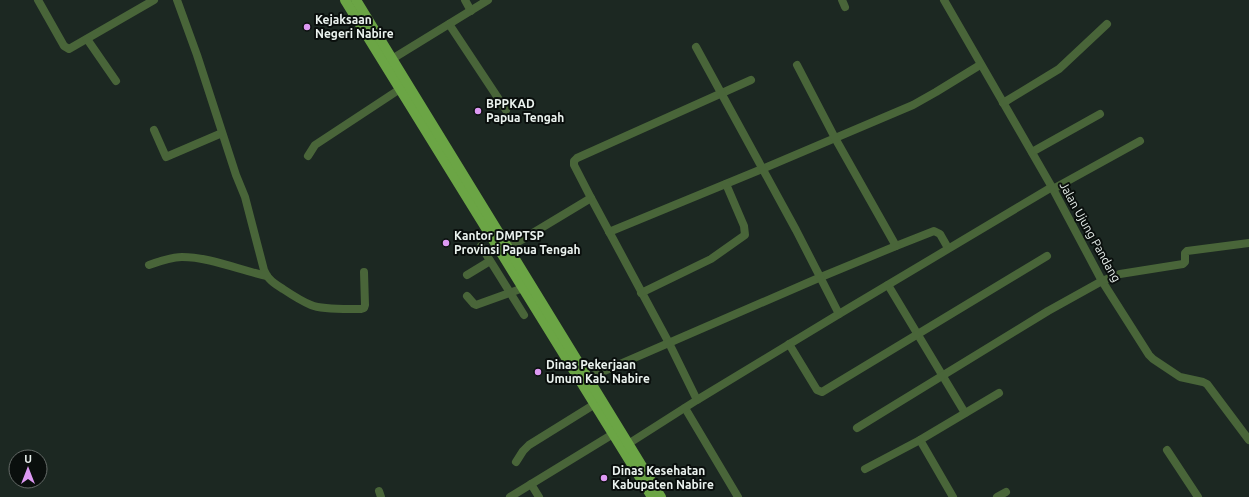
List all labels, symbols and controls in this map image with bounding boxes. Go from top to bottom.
place label: Kejaksaan Negeri Nabire [315,13,394,40]
marker: Kejaksaan Negeri Nabire [302,22,312,32]
place label: BPPKAD Papua Tengah [486,97,564,124]
marker: BPPKAD Papua Tengah [473,106,483,116]
street label: Jalan Ujung Pandang [1057,179,1123,284]
place label: Kantor DMPTSP Provinsi Papua Tengah [454,229,581,256]
marker: Kantor DMPTSP Provinsi Papua Tengah [441,238,451,248]
place label: Dinas Pekerjaan Umum Kab. Nabire [546,358,650,385]
marker: Dinas Pekerjaan Umum Kab. Nabire [533,367,543,377]
north arrow [8,449,48,489]
text: U [24,453,32,465]
place label: Dinas Kesehatan Kabupaten Nabire [612,464,714,491]
marker: Dinas Kesehatan Kabupaten Nabire [599,473,609,483]

